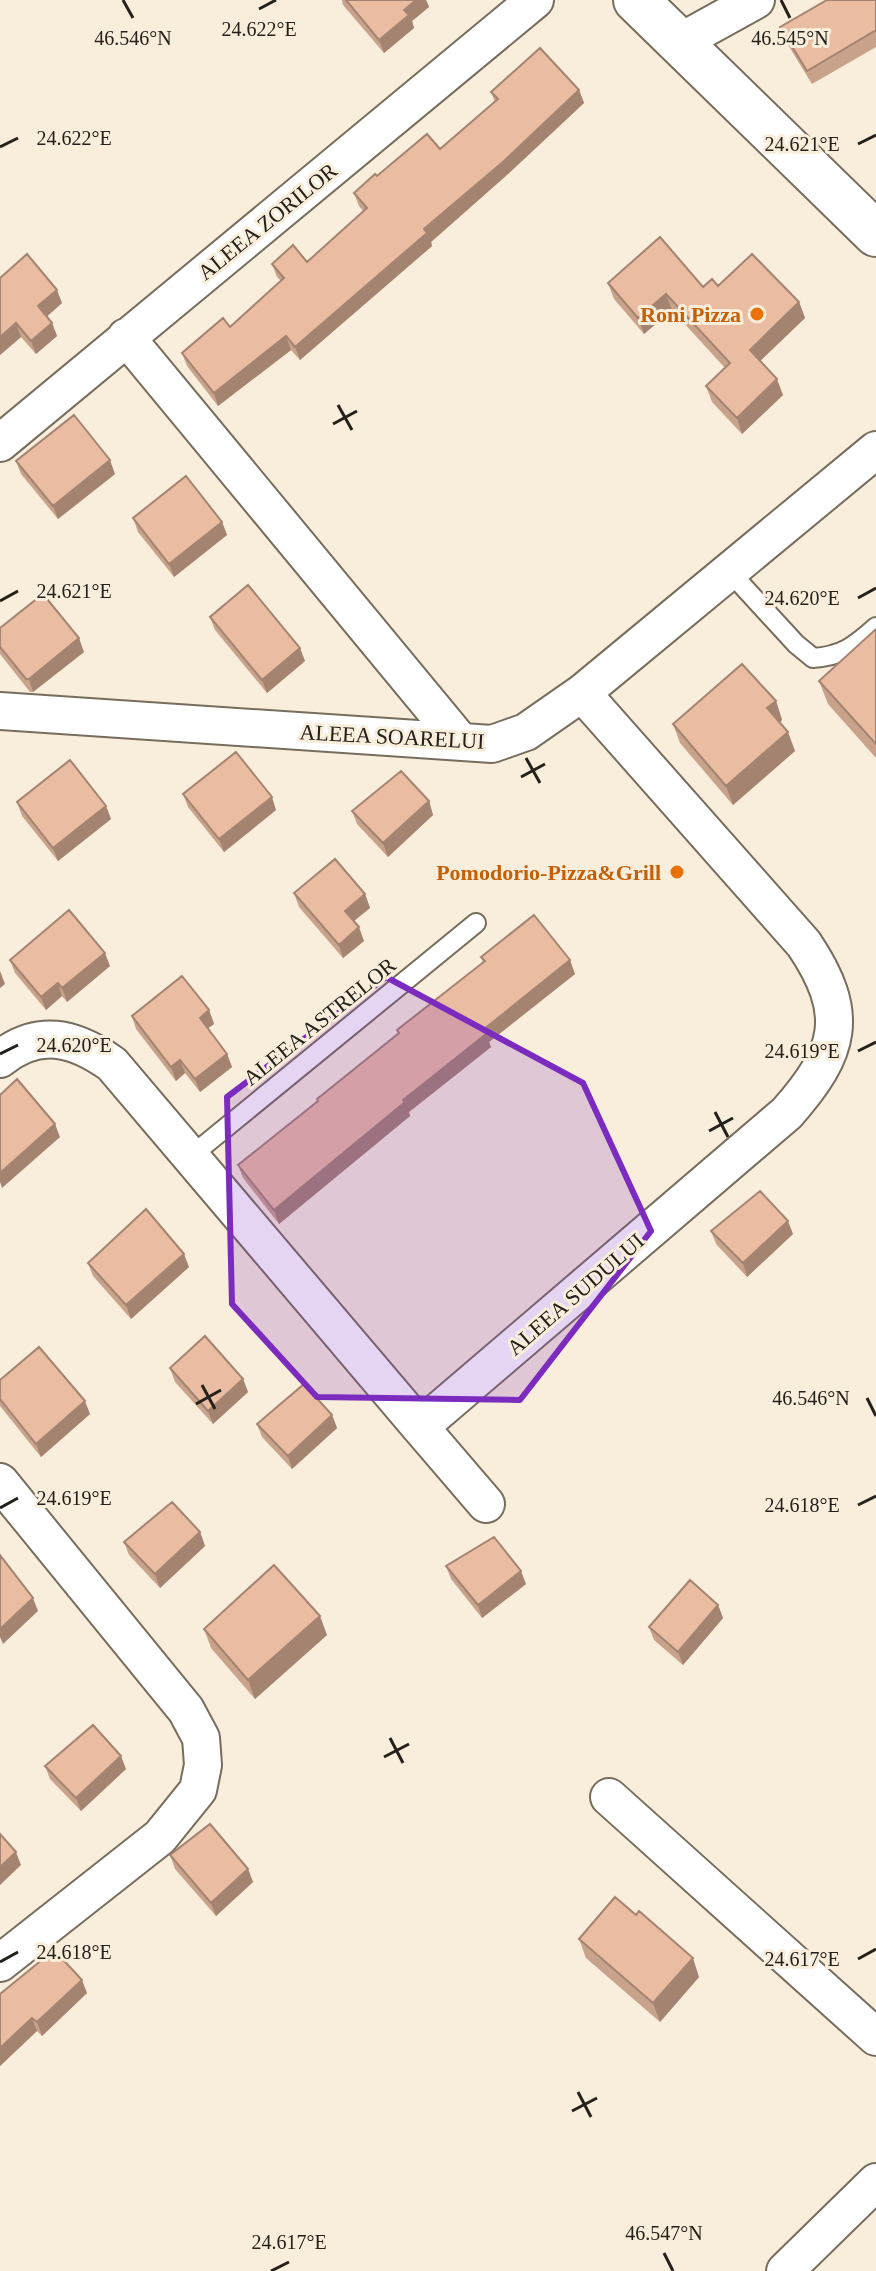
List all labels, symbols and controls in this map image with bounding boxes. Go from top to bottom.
text: 24.622°E [221,18,297,40]
text: 46.546°N [94,27,172,49]
text: 46.545°N [751,27,829,49]
text: 24.622°E [36,127,112,149]
text: 24.621°E [764,133,840,155]
street label: ALEEA ZORILOR [193,157,342,285]
place label: Roni Pizza [640,302,741,327]
marker: Roni Pizza [748,305,766,323]
text: 24.621°E [36,580,112,602]
text: 24.620°E [764,587,840,609]
street label: ALEEA SOARELUI [299,719,485,754]
place label: Pomodorio-Pizza&Grill [436,860,661,885]
marker: Pomodorio-Pizza&Grill [668,863,686,881]
street label: ALEEA ASTRELOR [238,952,401,1091]
text: 24.620°E [36,1034,112,1056]
text: 24.619°E [764,1040,840,1062]
street label: ALEEA SUDULUI [502,1228,649,1361]
text: 46.546°N [772,1387,850,1409]
text: 24.619°E [36,1487,112,1509]
text: 24.618°E [764,1494,840,1516]
text: 24.618°E [36,1941,112,1963]
text: 24.617°E [764,1948,840,1970]
text: 46.547°N [625,2222,703,2244]
text: 24.617°E [251,2231,327,2253]

